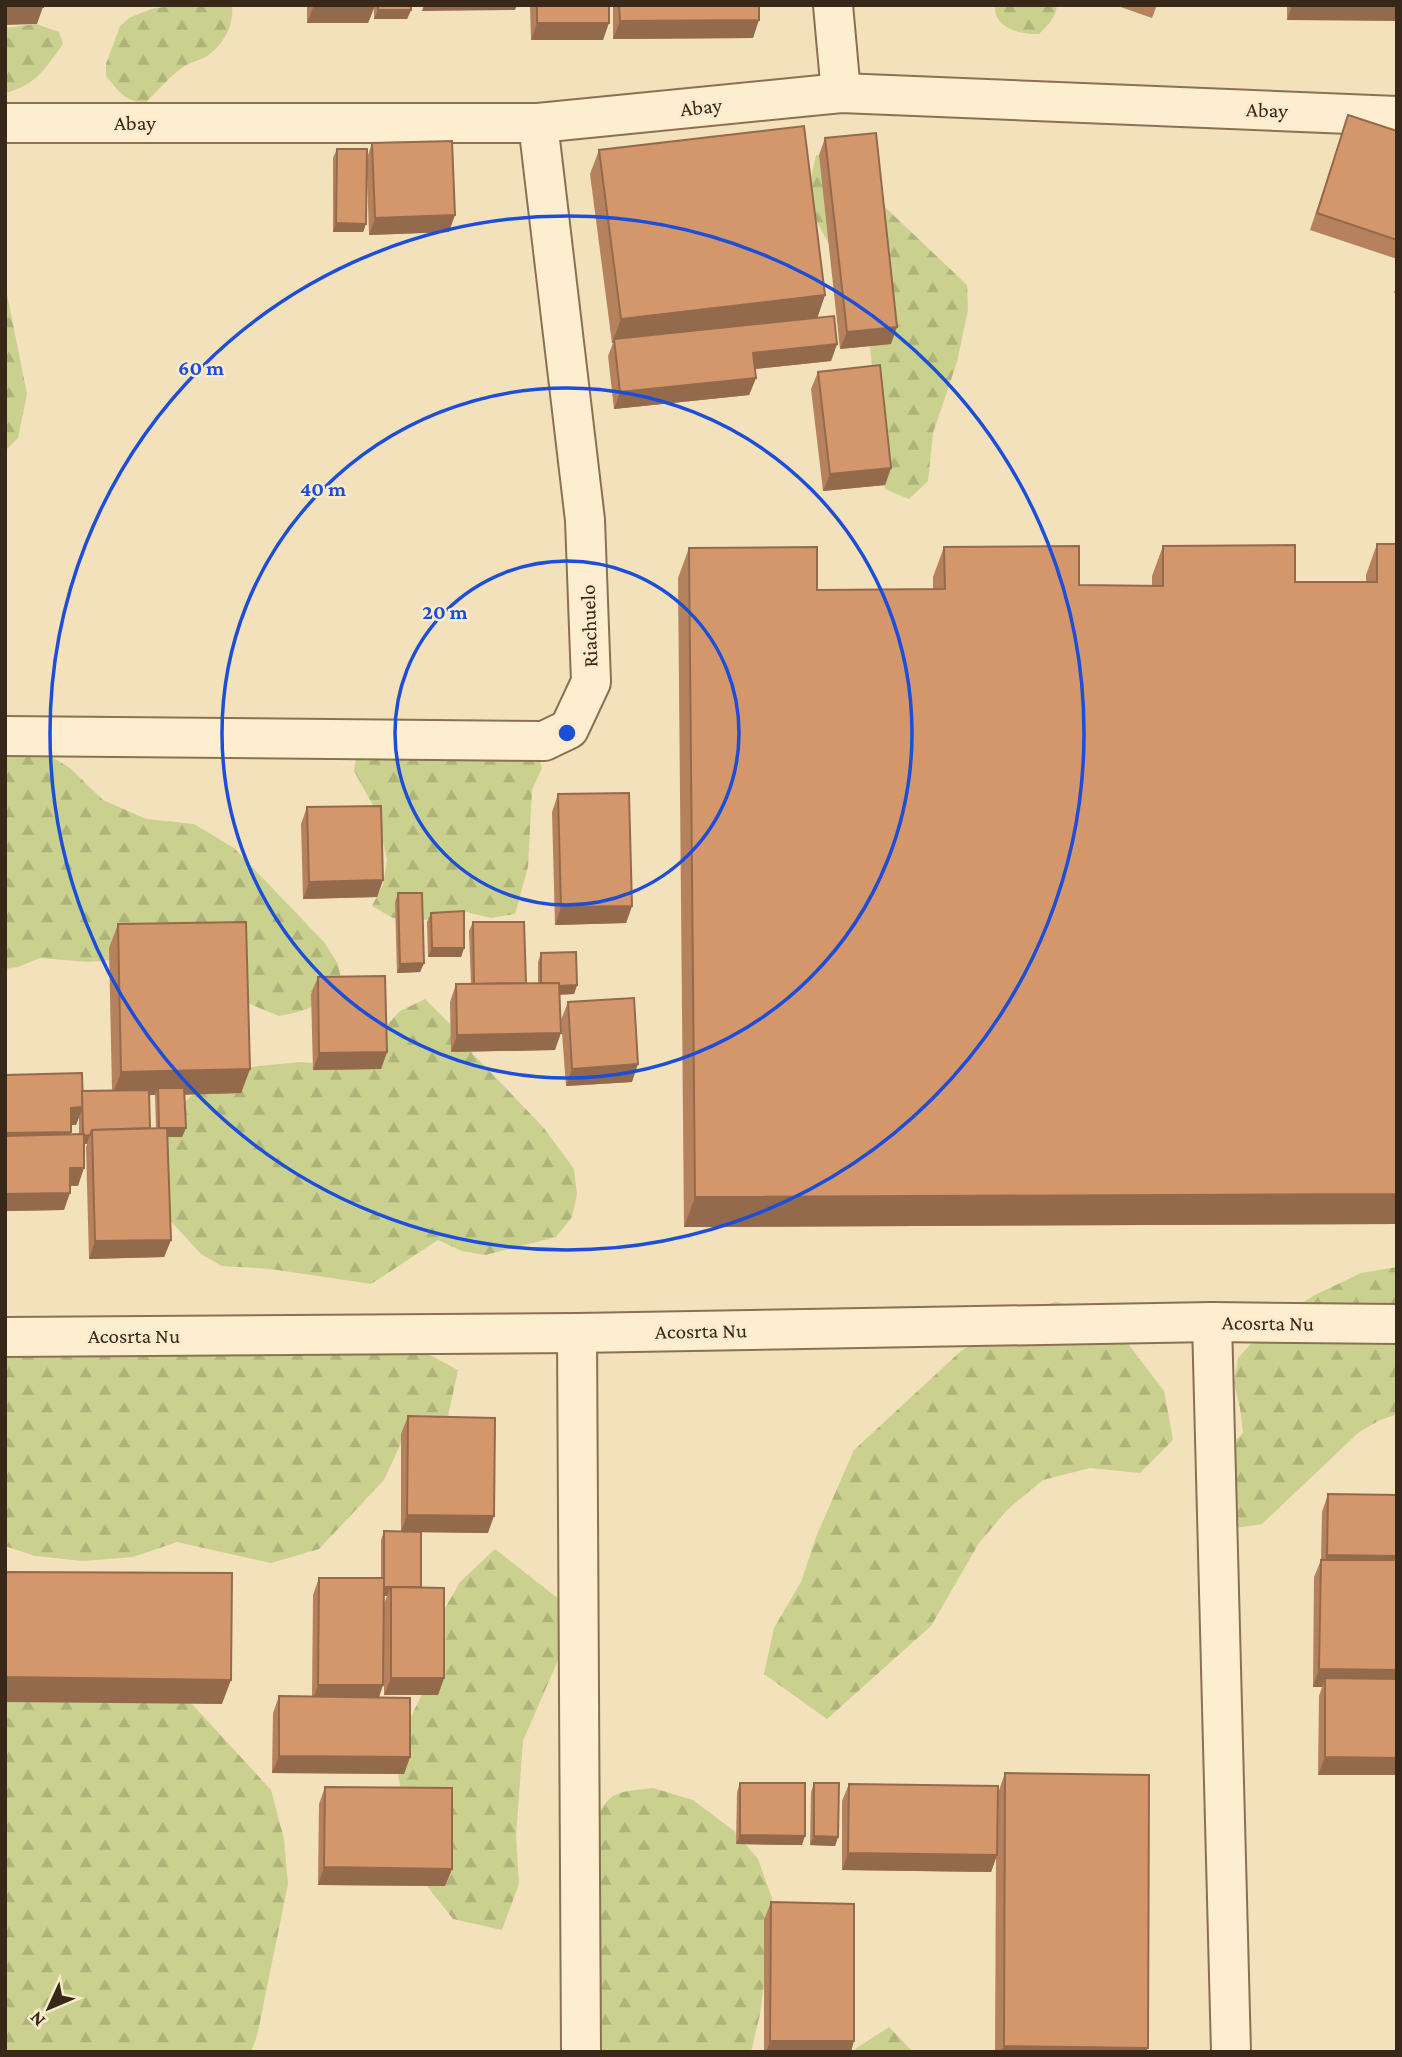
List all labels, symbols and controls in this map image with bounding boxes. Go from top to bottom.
street label: Abay [679,93,723,121]
street label: Abay [1246,97,1289,123]
street label: Abay [114,111,156,135]
text: 60 m [178,356,224,380]
text: 40 m [300,477,346,501]
street label: Riachuelo [576,584,602,668]
text: 20 m [422,600,468,624]
centre of rings [555,721,579,745]
street label: Acosrta Nu [1222,1310,1314,1336]
street label: Acosrta Nu [655,1318,747,1344]
street label: Acosrta Nu [88,1324,180,1348]
north arrow [14,1973,84,2043]
text: N [25,2007,49,2031]

